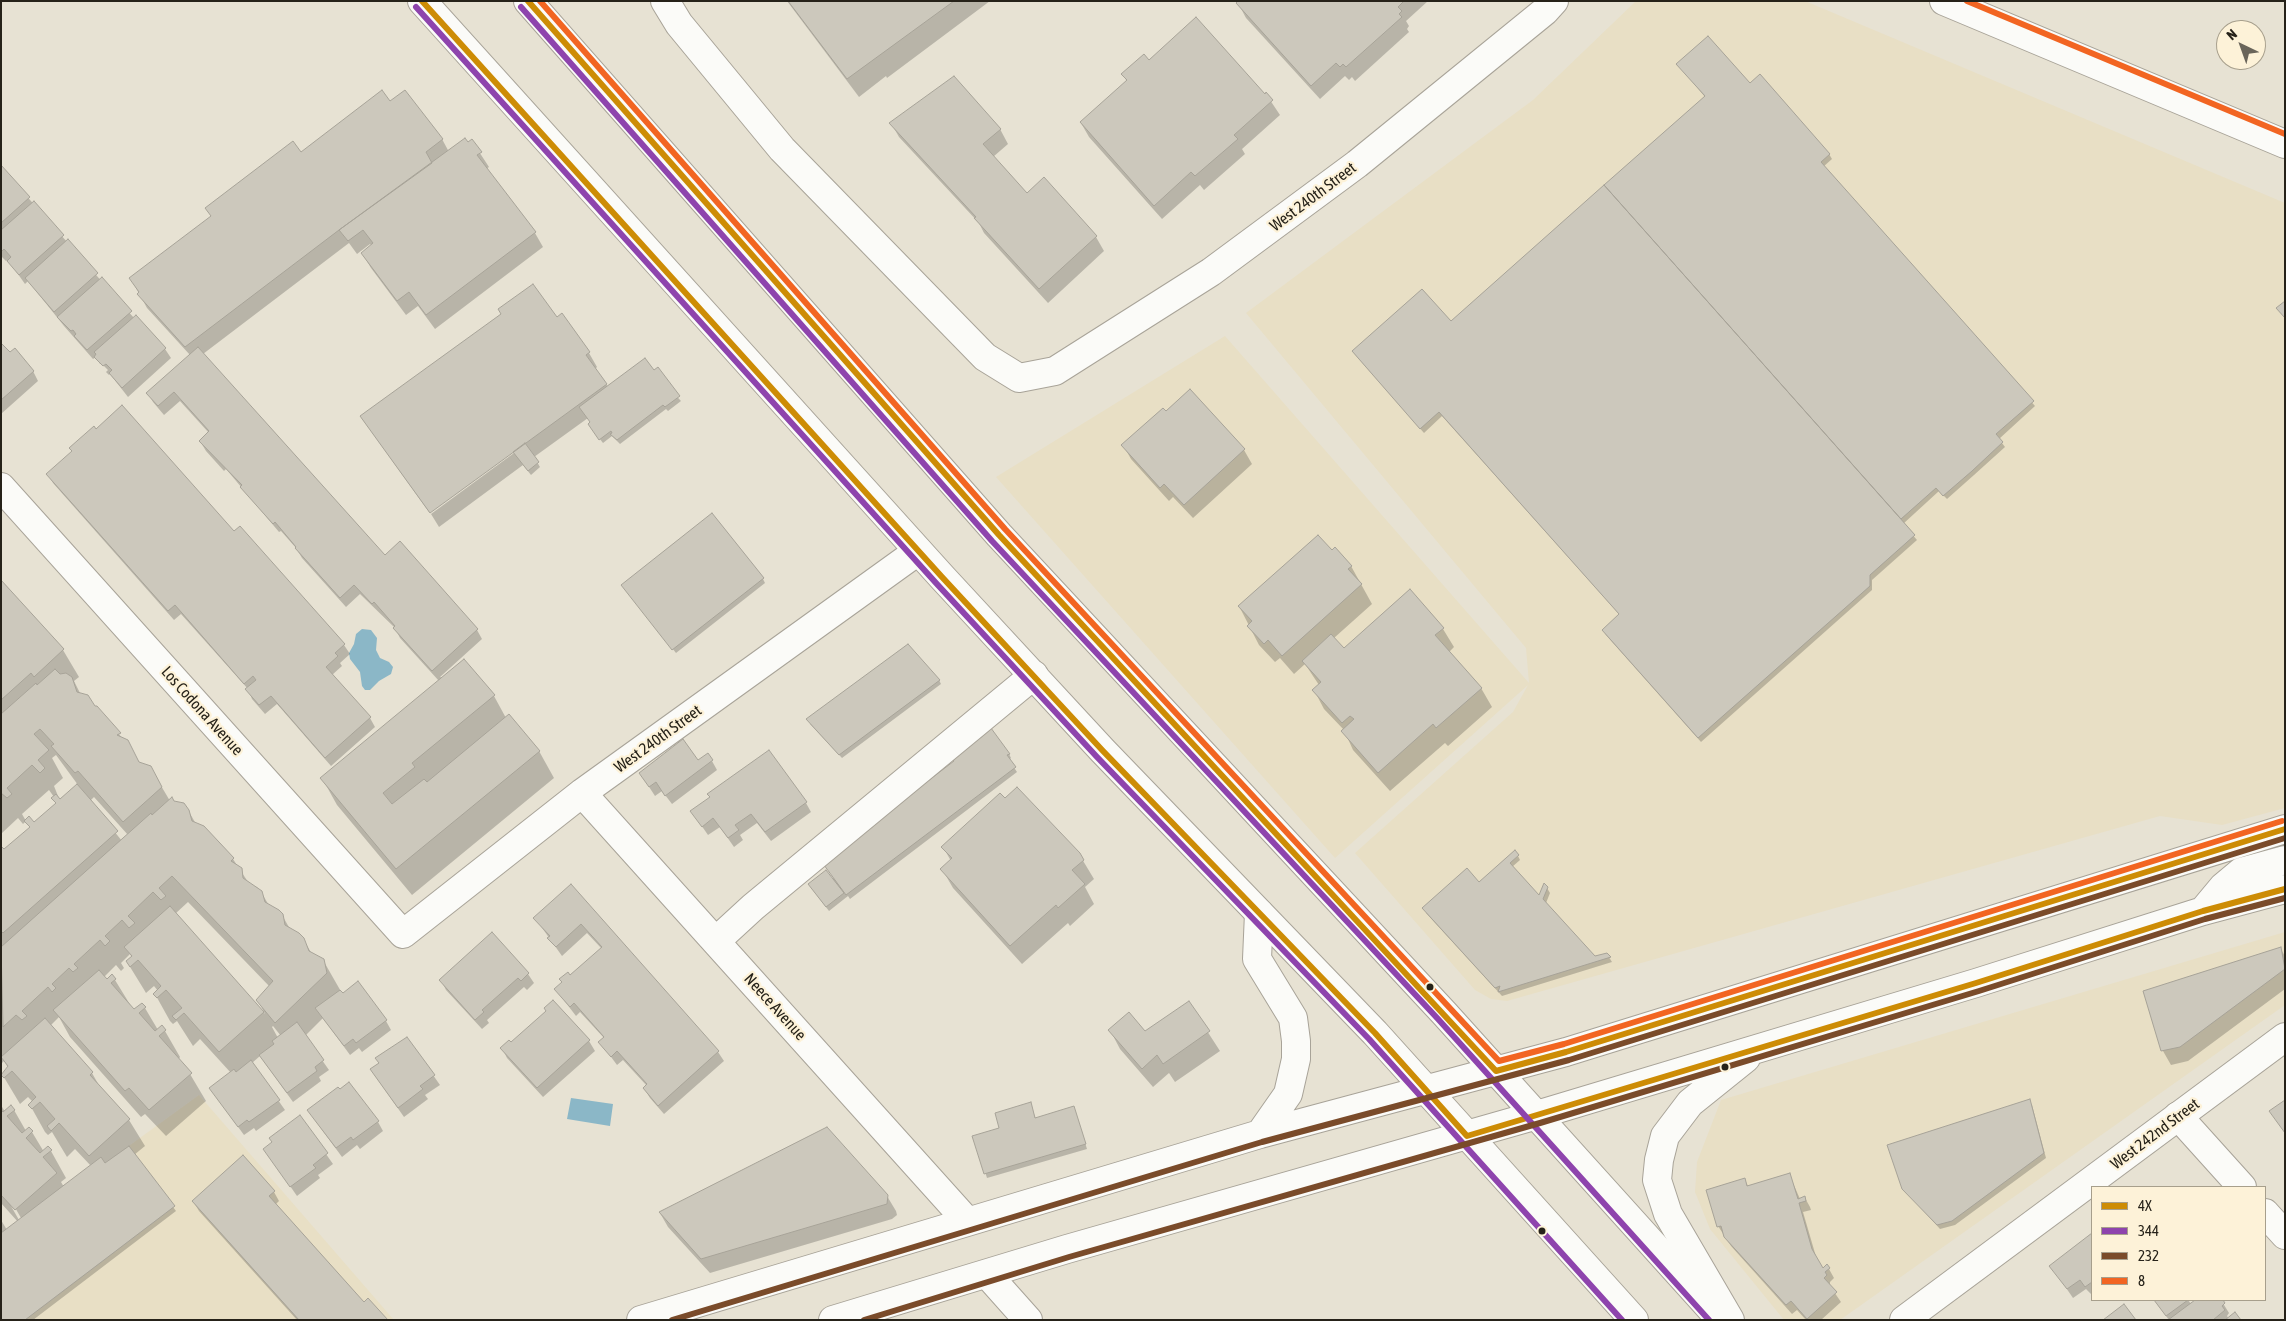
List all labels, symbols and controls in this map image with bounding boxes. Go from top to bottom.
north arrow [2216,20,2266,70]
text: N [2223,26,2240,43]
street label: West 240th Street [1266,158,1360,236]
street label: Los Codona Avenue [157,663,247,759]
street label: West 240th Street [611,701,705,777]
street label: Neece Avenue [740,970,810,1044]
unlabelled marker [1425,982,1435,992]
unlabelled marker [1720,1062,1730,1072]
street label: West 242nd Street [2107,1094,2203,1174]
legend [2091,1186,2266,1301]
text: 4X [2138,1197,2152,1214]
text: 344 [2138,1222,2159,1239]
unlabelled marker [1537,1226,1547,1236]
text: 232 [2138,1247,2159,1264]
text: 8 [2138,1272,2145,1289]

